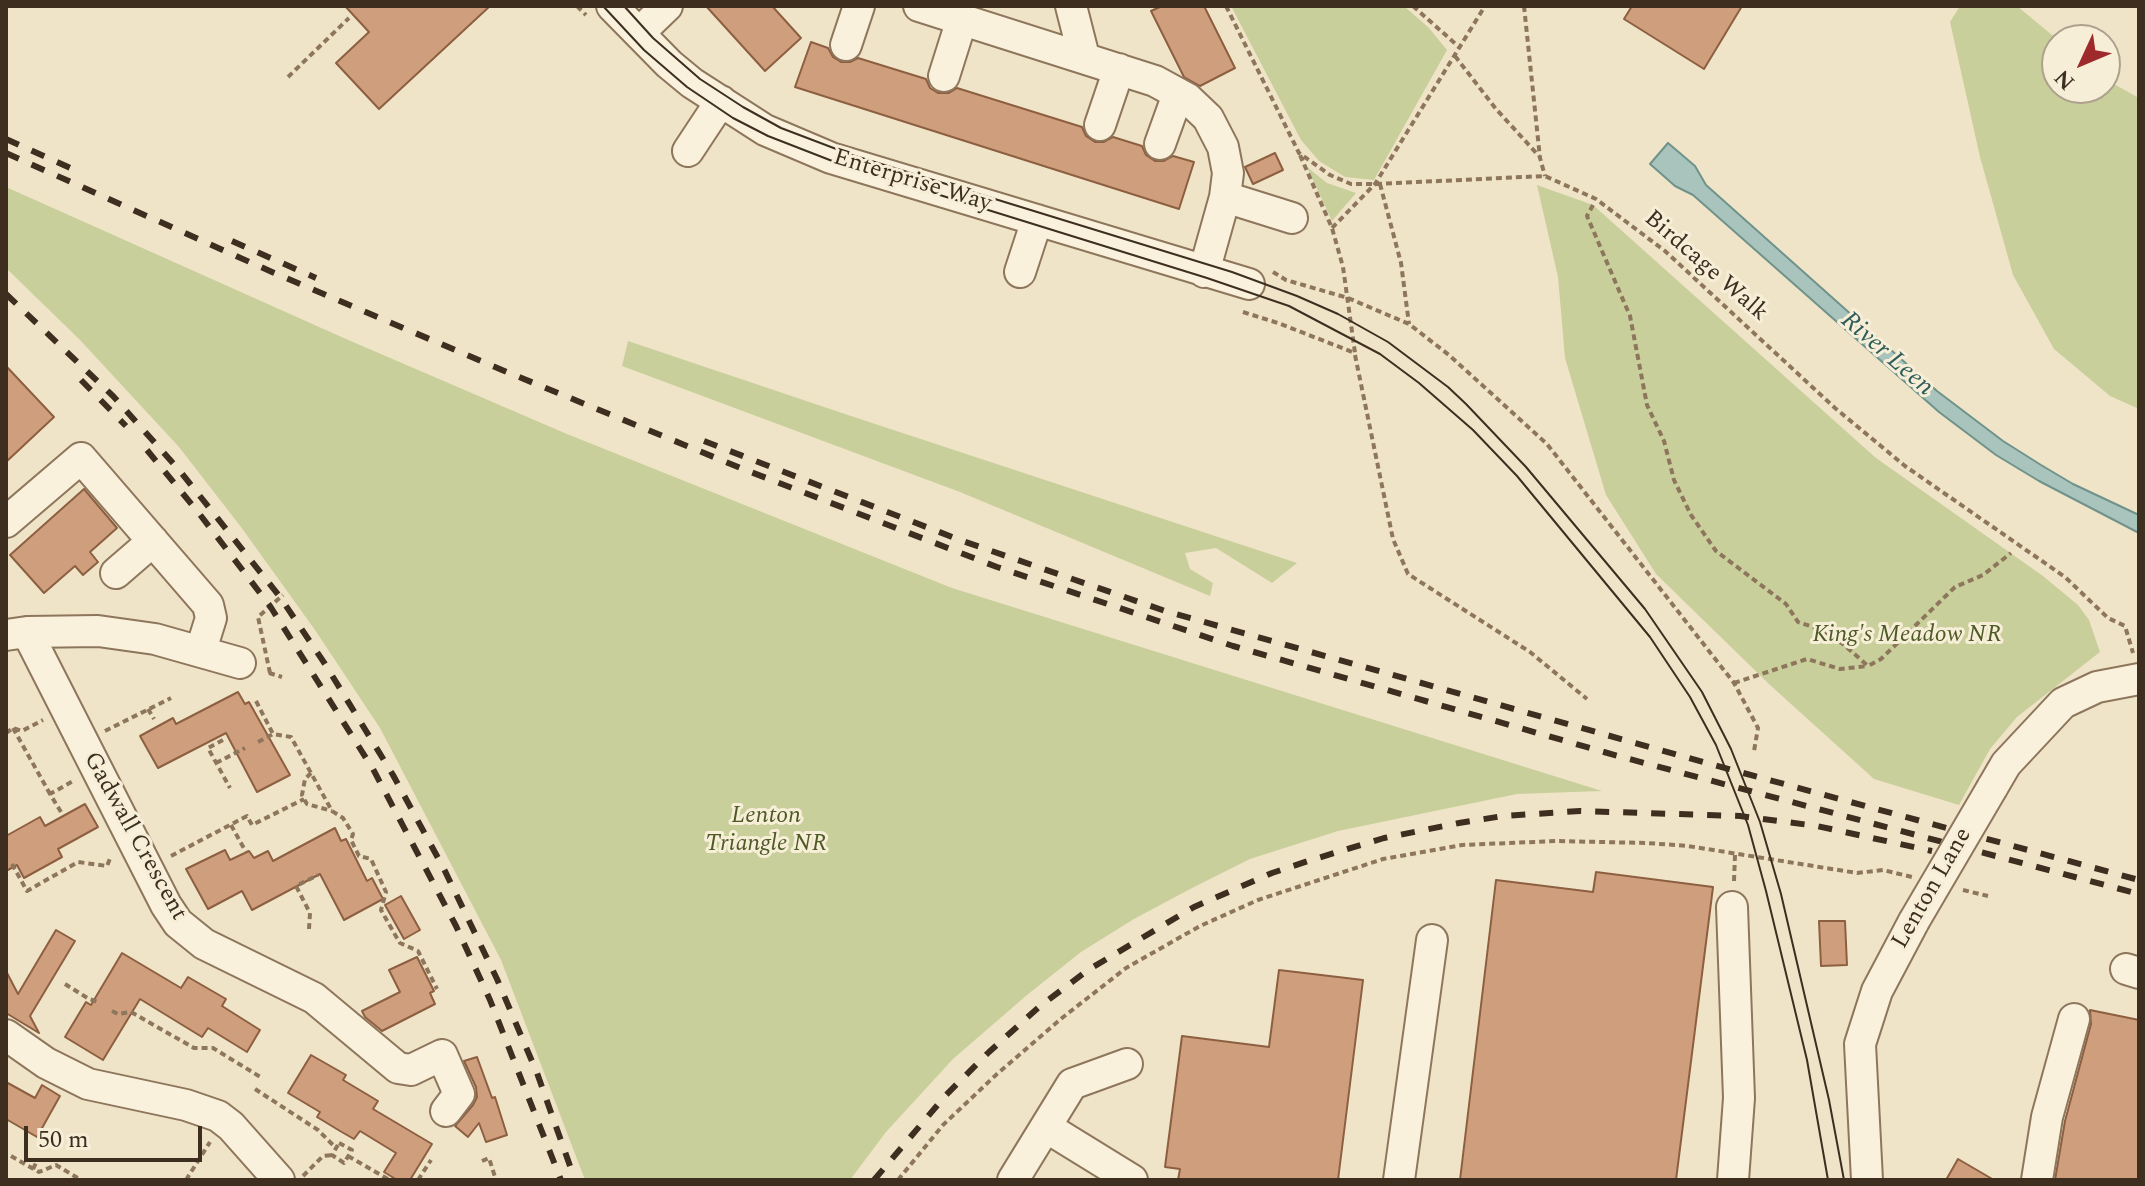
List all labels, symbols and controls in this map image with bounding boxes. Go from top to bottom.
north arrow [2041,24,2121,104]
text: N [2047,62,2083,98]
street label: Enterprise Way [829,144,995,220]
street label: Birdcage Walk [1637,205,1773,329]
water label: River Leen [1833,306,1939,404]
park label: King's Meadow NR [1812,622,2002,650]
street label: Gadwall Crescent [76,748,192,926]
park label: Lenton Triangle NR [705,803,827,859]
street label: Lenton Lane [1887,823,1979,955]
scale bar [28,1110,206,1160]
text: 50 m [38,1122,89,1158]

